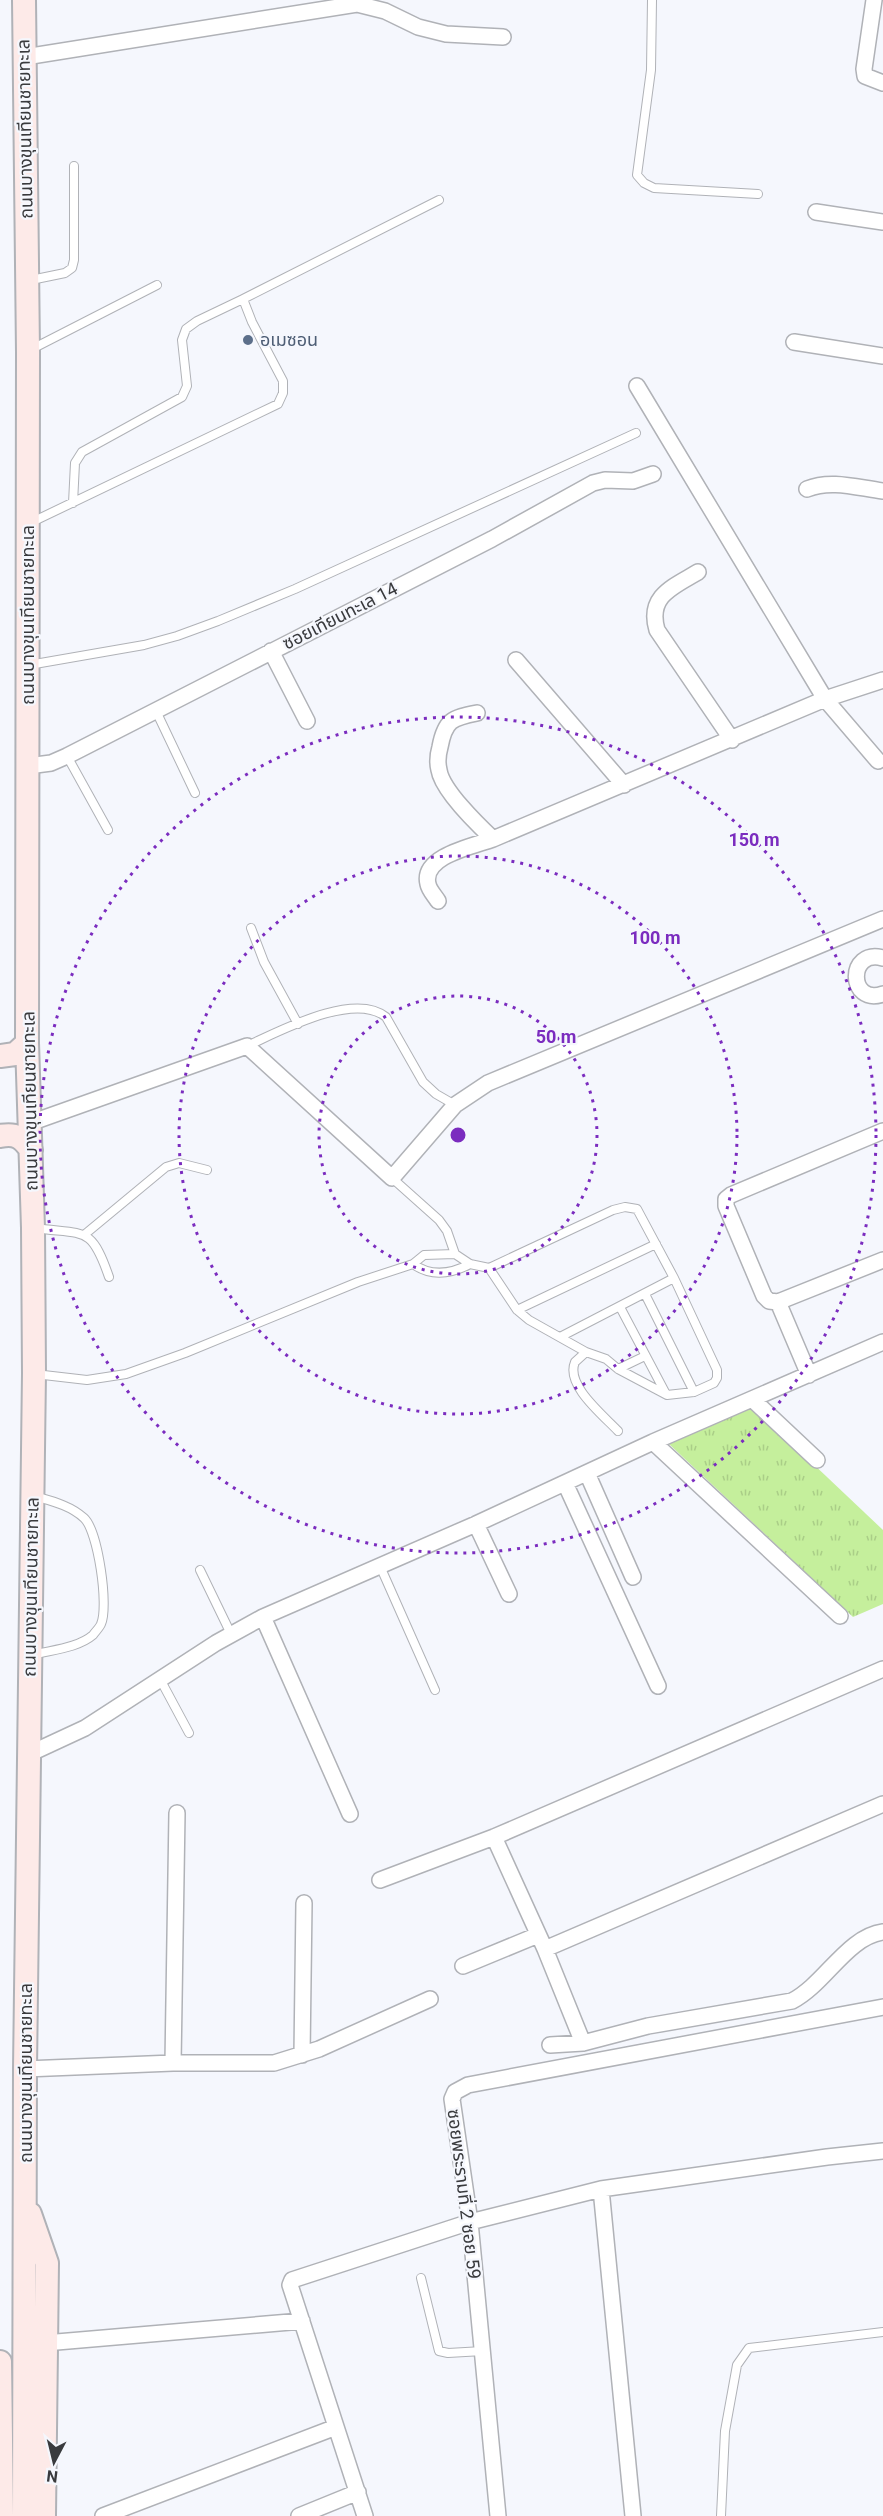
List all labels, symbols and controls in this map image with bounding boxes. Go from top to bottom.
street label: ถนนบางขุนเทียนชายทะเล [12,39,38,219]
place label: อเมซอน [260,329,318,350]
marker: อเมซอน [241,333,255,347]
street label: ถนนบางขุนเทียนชายทะเล [17,525,39,705]
street label: ซอยเทียนทะเล 14 [279,578,401,654]
text: 150 m [728,829,780,850]
text: 100 m [629,927,681,948]
street label: ถนนบางขุนเทียนชายทะเล [17,1011,43,1191]
text: 50 m [536,1026,576,1047]
centre of rings [448,1125,468,1145]
street label: ถนนบางขุนเทียนชายทะเล [18,1497,44,1677]
street label: ถนนบางขุนเทียนชายทะเล [15,1983,37,2163]
street label: ซอยพระรามที่ 2 ซอย 59 [444,2107,487,2280]
north arrow [24,2432,84,2492]
text: N [45,2466,59,2487]

